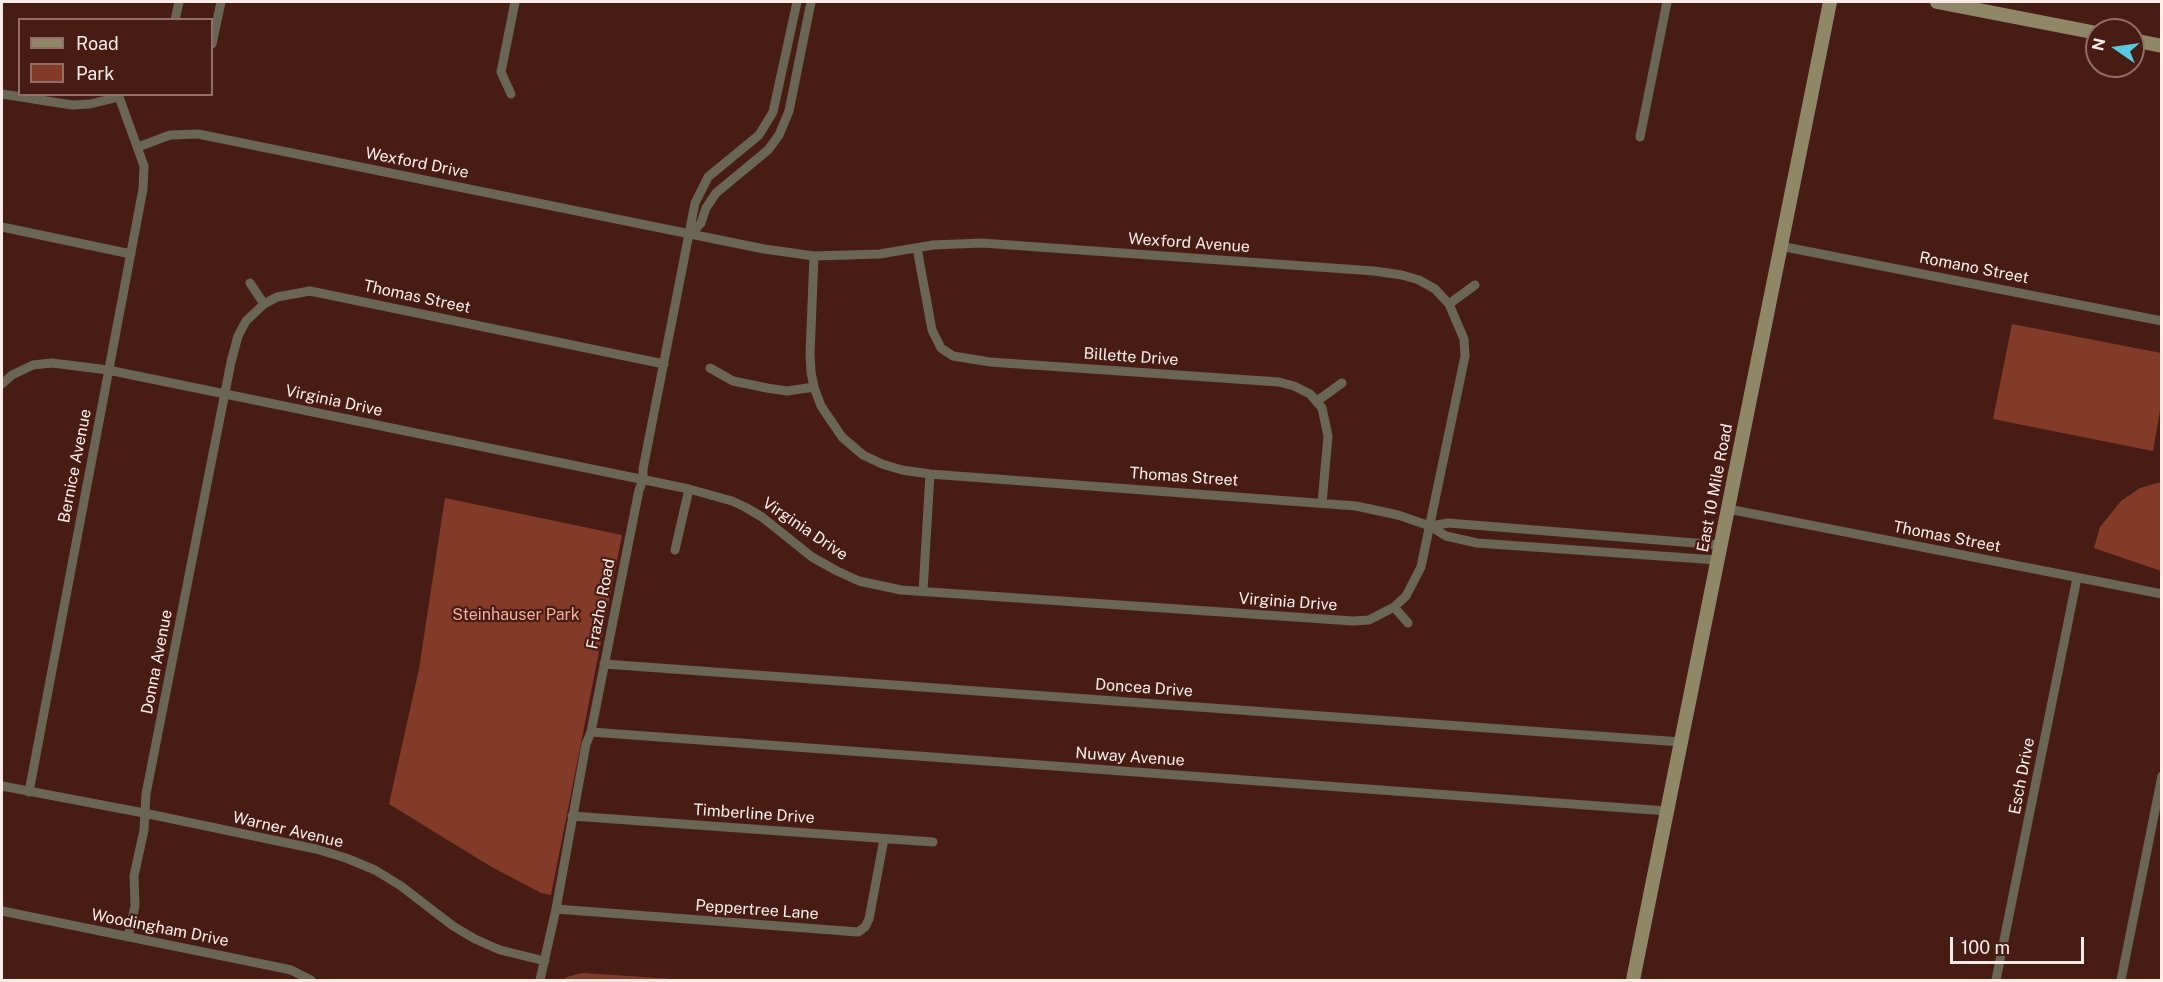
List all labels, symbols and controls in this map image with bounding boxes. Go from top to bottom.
legend [18,18,213,96]
north arrow [2085,18,2145,78]
text: Road [76,33,119,54]
text: N [2088,36,2110,53]
text: Park [76,63,114,84]
street label: Wexford Drive [364,144,470,182]
street label: Wexford Avenue [1128,229,1250,257]
street label: Romano Street [1918,248,2030,288]
street label: Thomas Street [362,276,472,318]
street label: Billette Drive [1083,344,1179,370]
street label: Virginia Drive [284,381,384,421]
street label: Bernice Avenue [55,407,95,525]
street label: East 10 Mile Road [1693,422,1737,554]
street label: Thomas Street [1129,464,1239,490]
street label: Virginia Drive [759,493,851,565]
street label: Thomas Street [1892,517,2002,557]
street label: Frazho Road [583,557,619,651]
street label: Virginia Drive [1238,589,1338,615]
park label: Steinhauser Park [452,605,580,625]
street label: Donna Avenue [137,608,177,716]
street label: Doncea Drive [1094,675,1194,701]
street label: Esch Drive [2005,736,2039,816]
street label: Nuway Avenue [1075,744,1185,770]
street label: Timberline Drive [693,800,815,828]
street label: Warner Avenue [231,808,345,852]
street label: Peppertree Lane [695,896,819,924]
street label: Woodingham Drive [90,905,230,951]
scale bar [1953,925,2086,963]
text: 100 m [1961,937,2010,958]

